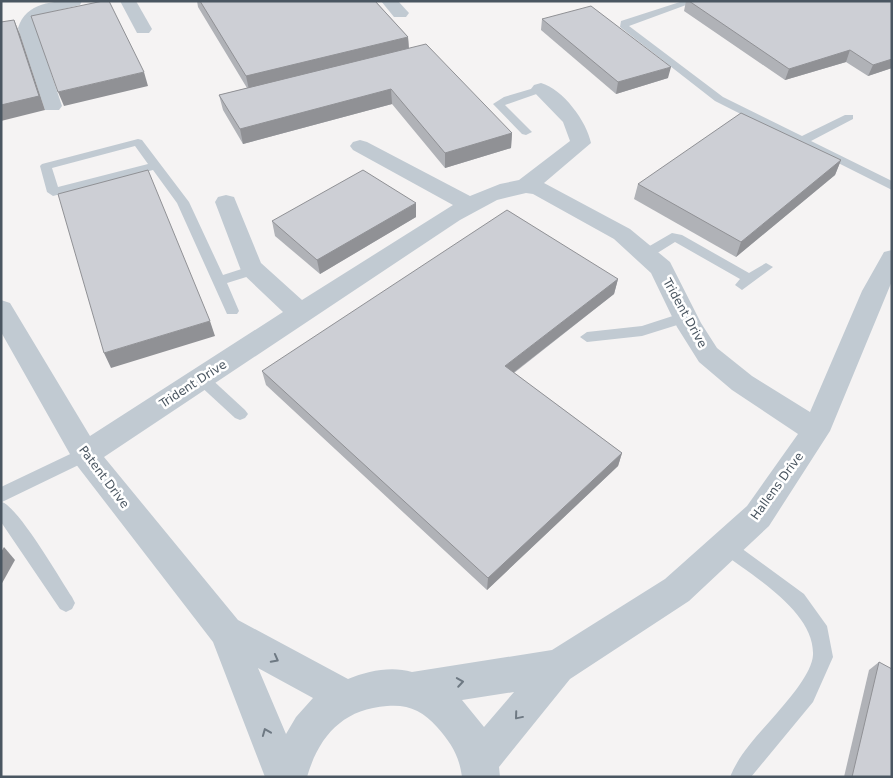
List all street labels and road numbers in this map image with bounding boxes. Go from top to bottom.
street label: Trident Drive [660,275,710,350]
street label: Trident Drive [156,357,229,411]
street label: Patent Drive [76,443,132,511]
street label: Hallens Drive [748,449,806,523]

